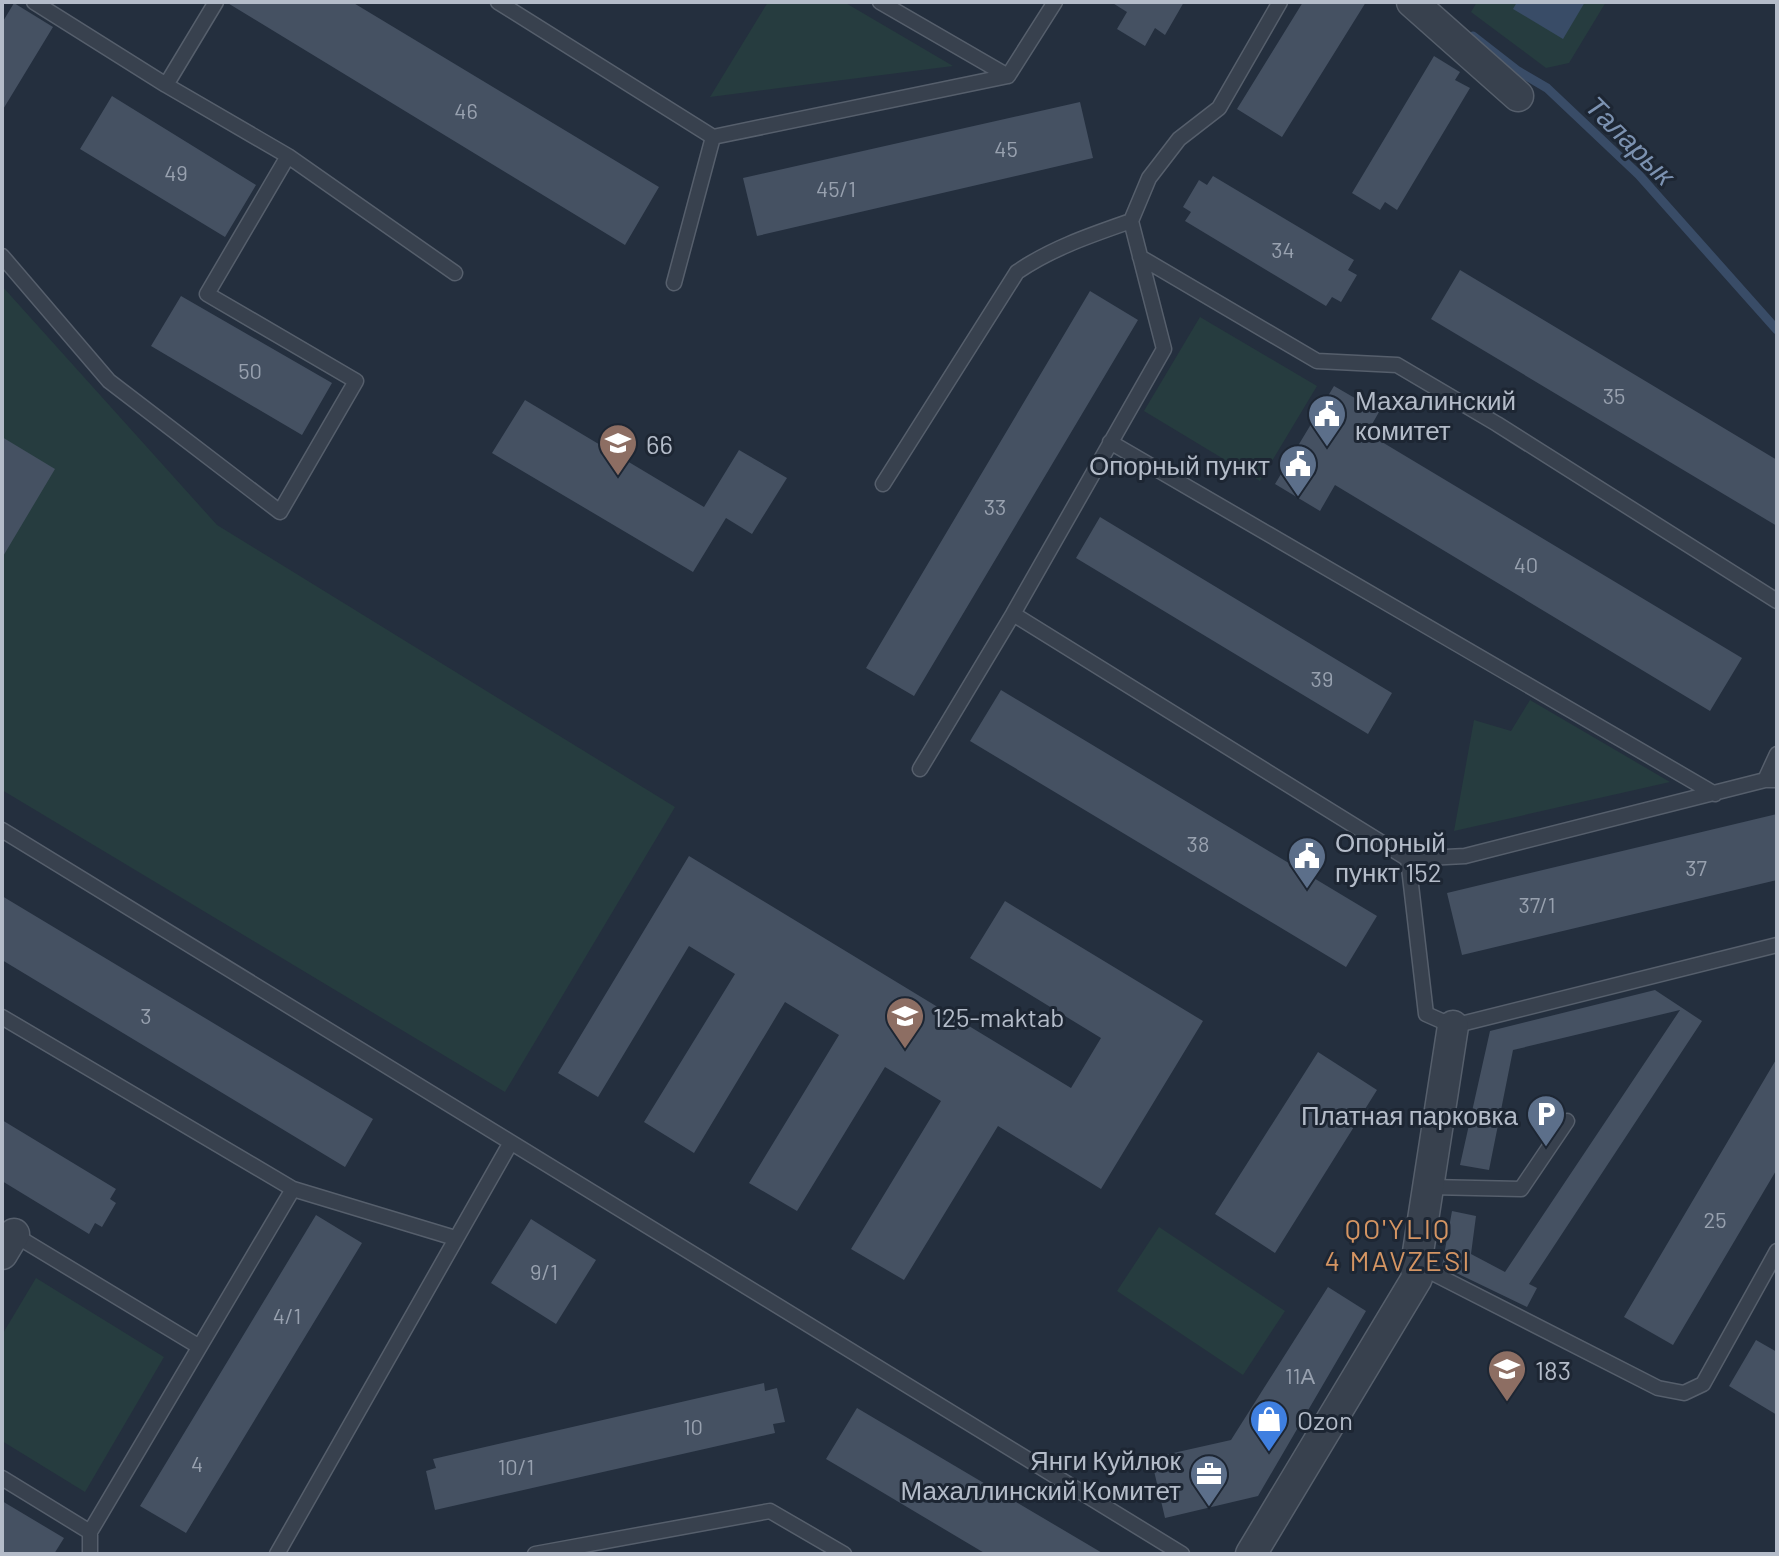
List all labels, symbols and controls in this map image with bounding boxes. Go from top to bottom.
water label: Таларык [1579,88,1684,193]
house number: 46 [454,97,478,123]
house number: 45 [994,135,1018,161]
house number: 49 [164,159,188,185]
house number: 45/1 [816,175,856,201]
house number: 34 [1271,236,1295,262]
house number: 50 [238,357,262,383]
house number: 35 [1603,382,1625,408]
place label: Махалинский комитет [1355,384,1516,445]
public building icon: Махалинский комитет [1306,393,1348,448]
school or university icon: 66 [597,422,639,477]
place label: 66 [646,428,673,459]
public building icon: Опорный пункт [1277,443,1319,498]
place label: Опорный пункт [1089,449,1270,480]
house number: 33 [984,493,1006,519]
house number: 40 [1514,551,1538,577]
house number: 39 [1311,665,1333,691]
place label: Опорный пункт 152 [1335,826,1446,887]
house number: 38 [1187,830,1209,856]
public building icon: Опорный пункт 152 [1286,835,1328,890]
house number: 37 [1685,854,1707,880]
house number: 37/1 [1519,891,1555,917]
school or university icon: 125-maktab [884,995,926,1050]
place label: 125-maktab [933,1001,1064,1032]
house number: 3 [140,1002,152,1028]
parking icon: Платная парковка [1525,1093,1567,1148]
place label: Платная парковка [1301,1099,1519,1130]
house number: 25 [1703,1206,1727,1232]
district label: QO'YLIQ 4 MAVZESI [1324,1211,1472,1277]
house number: 9/1 [530,1258,558,1284]
house number: 4/1 [273,1302,301,1328]
school or university icon: 183 [1486,1348,1528,1403]
place label: 183 [1535,1354,1571,1385]
house number: 11А [1285,1362,1315,1388]
shop icon: Ozon [1248,1398,1290,1453]
place label: Ozon [1297,1404,1353,1435]
house number: 10 [683,1413,703,1439]
place label: Янги Куйлюк Махаллинский Комитет [900,1444,1182,1505]
house number: 4 [191,1450,203,1476]
house number: 10/1 [498,1453,534,1479]
office icon: Янги Куйлюк Махаллинский Комитет [1188,1453,1230,1508]

